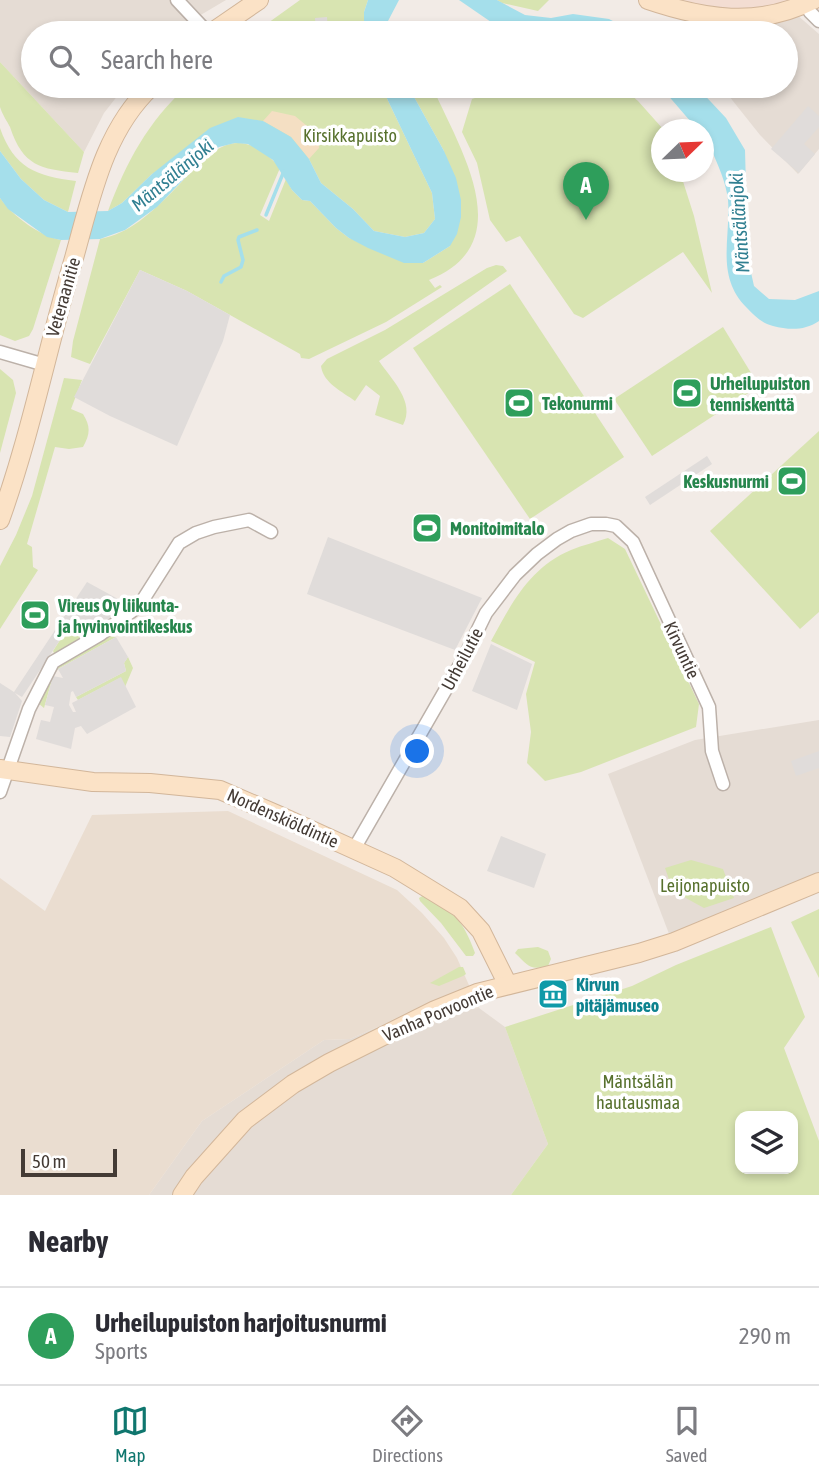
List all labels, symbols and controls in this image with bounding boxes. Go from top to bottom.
search box [21,21,798,98]
icon: search [45,41,83,79]
text: Search here [101,45,213,75]
north arrow [651,119,714,182]
park label: Kirsikkapuisto [303,125,397,146]
water label: Mäntsälänjoki [127,134,217,216]
pin: A [563,162,609,220]
water label: Mäntsälänjoki [725,172,753,274]
street label: Veteraanitie [42,255,84,339]
place label: Urheilupuiston tenniskenttä [709,373,811,415]
sports icon: Urheilupuiston tenniskenttä [670,376,704,410]
sports icon: Tekonurmi [502,386,536,420]
place label: Tekonurmi [542,393,613,414]
sports icon: Keskusnurmi [775,464,809,498]
place label: Keskusnurmi [683,471,769,492]
sports icon: Monitoimitalo [410,511,444,545]
place label: Monitoimitalo [450,518,545,539]
place label: Vireus Oy liikunta- ja hyvinvointikeskus [57,595,193,637]
sports icon: Vireus Oy liikunta- ja hyvinvointikeskus [18,598,52,632]
street label: Kirvuntie [660,618,704,682]
street label: Urheilutie [437,624,487,694]
your location [400,734,434,768]
street label: Nordenskiöldintie [224,784,342,852]
park label: Leijonapuisto [660,875,750,896]
place label: Kirvun pitäjämuseo [576,974,659,1016]
museum icon: Kirvun pitäjämuseo [536,977,570,1011]
street label: Vanha Porvoontie [380,980,496,1046]
park label: Mäntsälän hautausmaa [596,1071,680,1113]
map controls [735,1111,798,1174]
button: layers [735,1111,798,1174]
scale bar [21,1146,117,1178]
text: 50 m [32,1150,66,1172]
text: Nearby [28,1224,108,1258]
text: Urheilupuiston harjoitusnurmi [95,1308,387,1338]
text: A [45,1323,57,1349]
text: 290 m [739,1323,791,1349]
text: Sports [95,1338,148,1364]
tab: Map [111,1402,149,1466]
tab: Directions [372,1402,443,1466]
tab: Saved [666,1402,708,1466]

